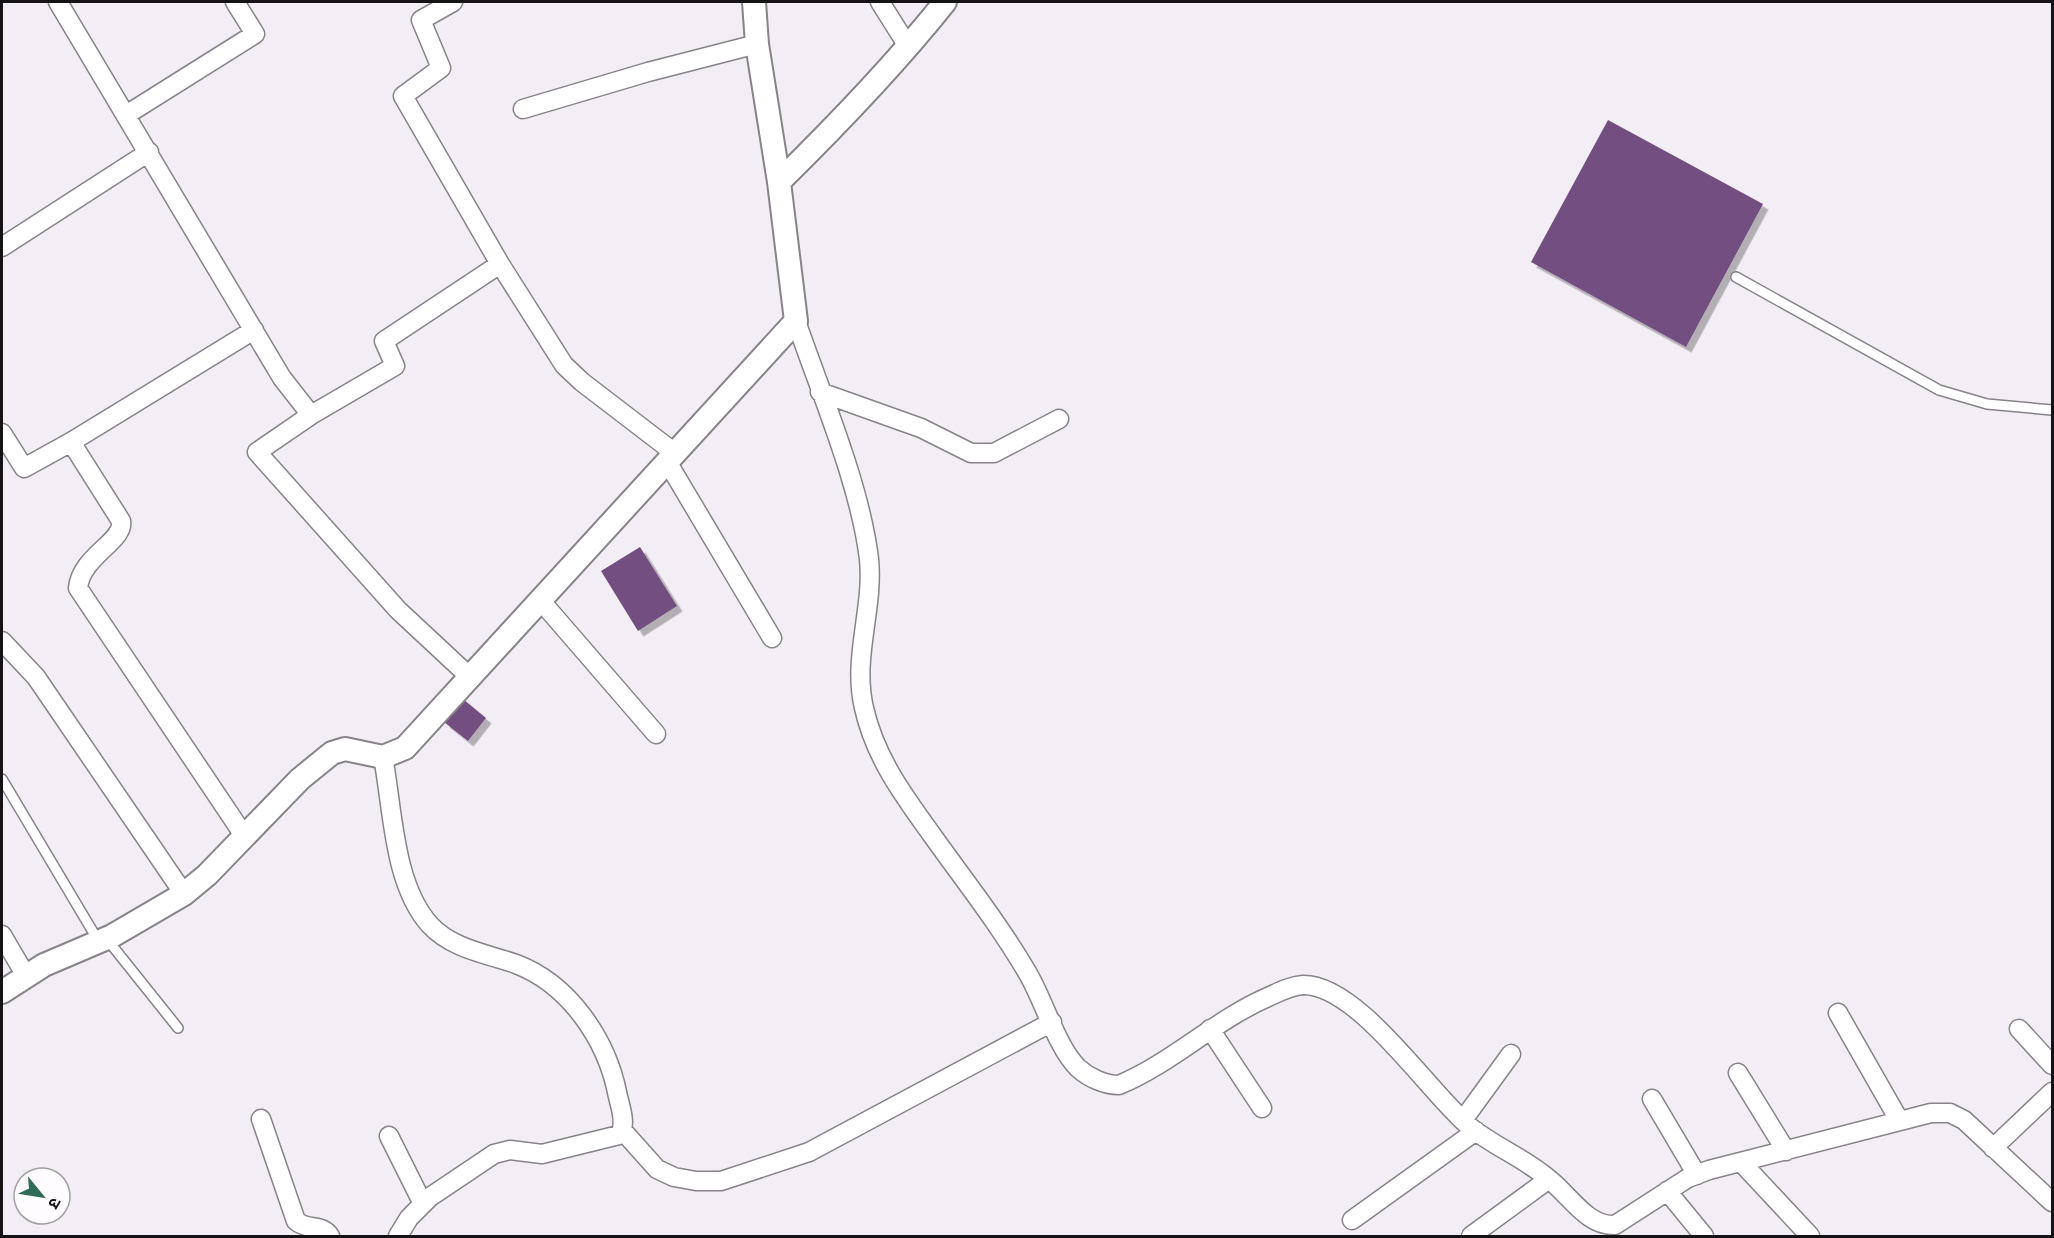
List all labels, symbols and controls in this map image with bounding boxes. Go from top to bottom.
north arrow [12,1166,72,1226]
text: उ [44,1194,65,1213]

